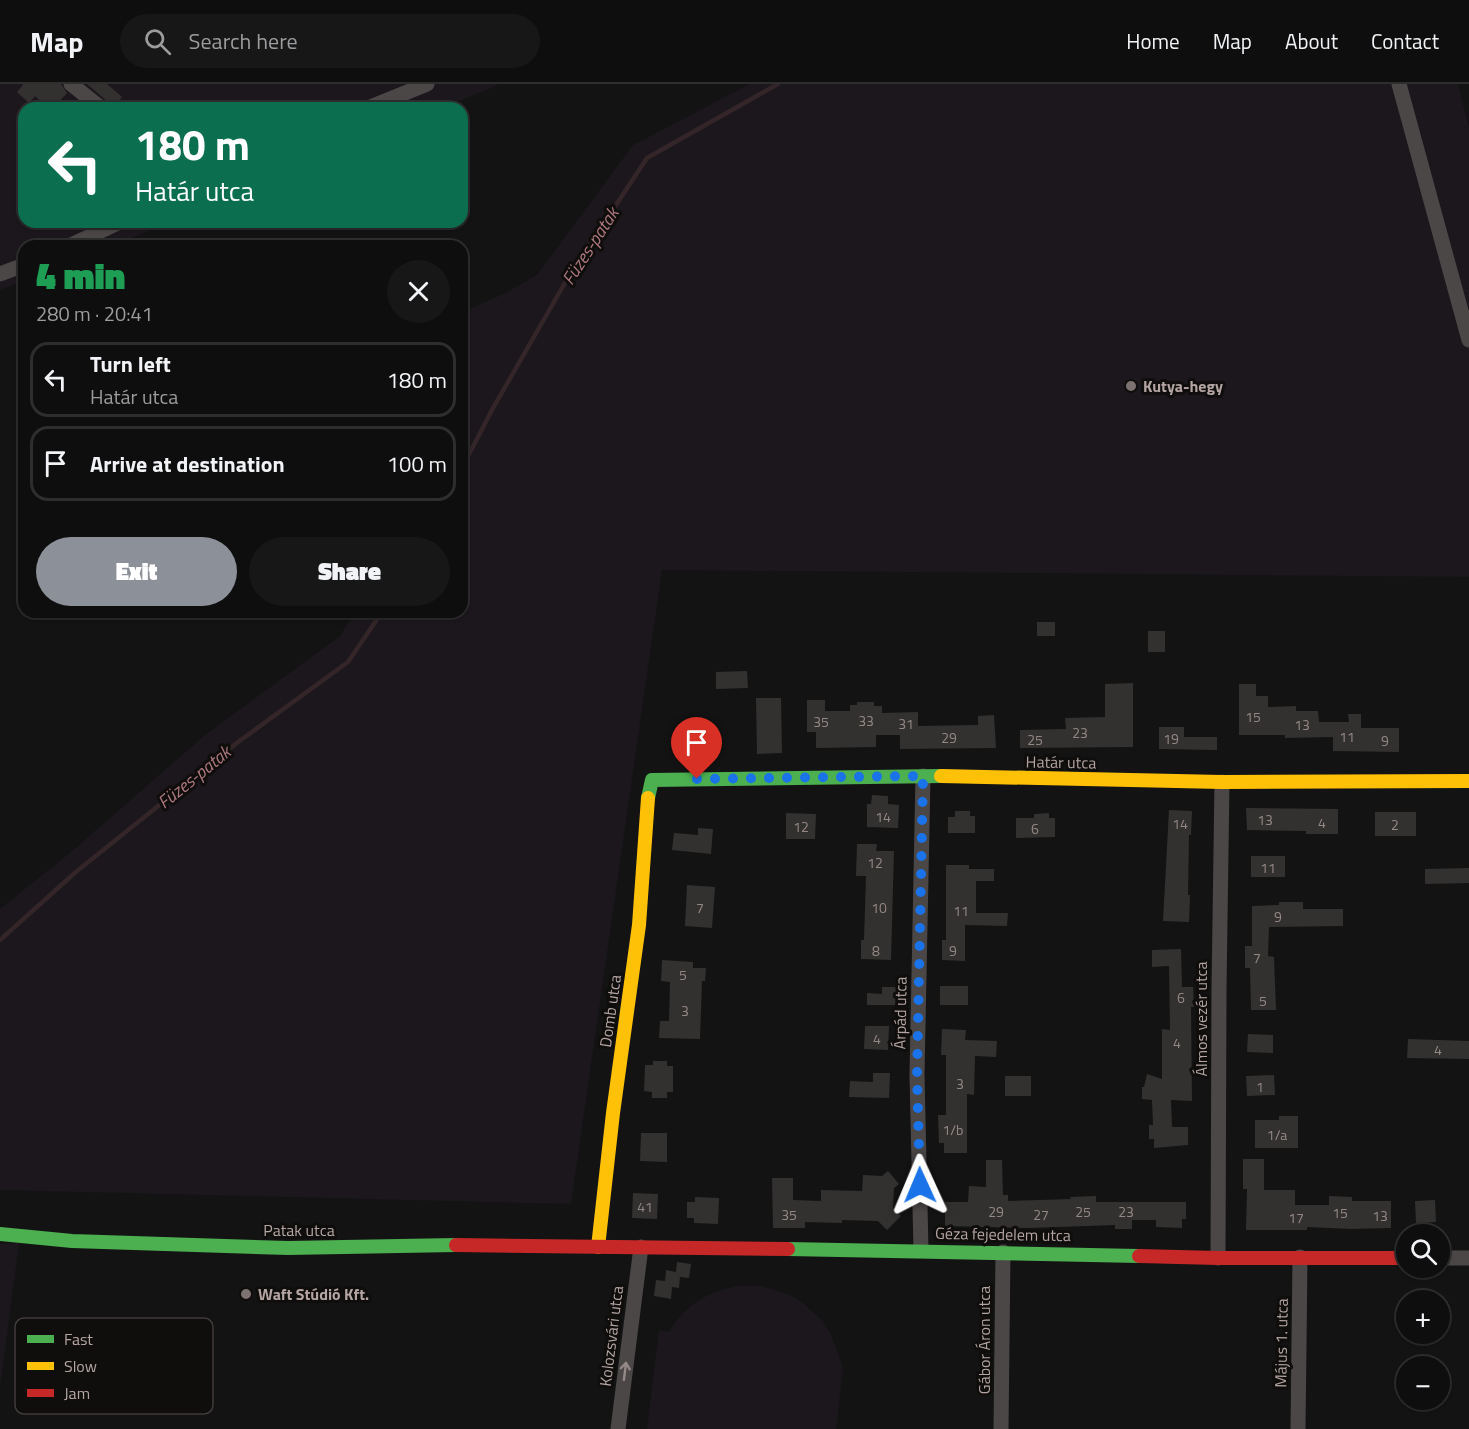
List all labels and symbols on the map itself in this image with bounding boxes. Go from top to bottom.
water label: Füzes-patak [555,200,626,290]
place label: Kutya-hegy [1143,374,1223,398]
marker: Kutya-hegy [1124,379,1138,393]
house number: 15 [1245,706,1261,727]
house number: 33 [858,710,874,731]
house number: 35 [813,711,829,732]
house number: 31 [898,713,914,734]
house number: 13 [1294,714,1310,735]
pin [671,717,722,779]
house number: 23 [1072,722,1088,743]
house number: 11 [1339,726,1355,747]
house number: 29 [941,727,957,748]
house number: 19 [1163,728,1179,749]
house number: 25 [1027,729,1043,750]
house number: 9 [1381,730,1389,751]
water label: Füzes-patak [152,738,238,815]
street label: Határ utca [1025,749,1097,775]
house number: 14 [875,806,891,827]
house number: 13 [1257,809,1273,830]
house number: 4 [1318,812,1326,833]
house number: 14 [1172,813,1188,834]
house number: 2 [1391,814,1399,835]
house number: 12 [793,816,809,837]
house number: 6 [1031,818,1039,839]
house number: 12 [867,852,883,873]
house number: 11 [1260,857,1276,878]
house number: 7 [696,897,704,918]
house number: 10 [871,897,887,918]
house number: 11 [953,900,969,921]
house number: 9 [1274,906,1282,927]
house number: 8 [872,940,880,961]
house number: 9 [949,940,957,961]
house number: 7 [1253,947,1261,968]
street label: Álmos vezér utca [1189,961,1213,1077]
house number: 5 [679,964,687,985]
street label: Domb utca [593,973,627,1049]
street label: Árpád utca [887,976,913,1050]
house number: 6 [1177,987,1185,1008]
house number: 5 [1259,990,1267,1011]
house number: 3 [681,1000,689,1021]
house number: 4 [873,1028,881,1049]
house number: 4 [1173,1032,1181,1053]
house number: 4 [1434,1039,1442,1060]
house number: 3 [956,1073,964,1094]
house number: 1 [1256,1076,1264,1097]
house number: 1/b [943,1119,963,1140]
house number: 1/a [1267,1124,1287,1145]
position arrow [888,1153,952,1217]
house number: 41 [637,1196,653,1217]
house number: 29 [988,1201,1004,1222]
house number: 25 [1075,1201,1091,1222]
house number: 23 [1118,1201,1134,1222]
house number: 15 [1332,1202,1348,1223]
house number: 35 [781,1204,797,1225]
house number: 27 [1033,1204,1049,1225]
house number: 13 [1372,1205,1388,1226]
house number: 17 [1288,1207,1304,1228]
street label: Patak utca [263,1218,335,1242]
street label: Géza fejedelem utca [935,1221,1071,1247]
place label: Waft Stúdió Kft. [258,1282,369,1306]
street label: Kolozsvári utca [593,1284,629,1388]
street label: Gábor Áron utca [972,1286,996,1394]
marker: Waft Stúdió Kft. [239,1287,253,1301]
street label: Május 1. utca [1268,1298,1294,1388]
legend [15,1318,213,1414]
text: Fast [64,1327,93,1351]
text: Slow [64,1354,97,1378]
one-way arrow [620,1362,631,1381]
text: Jam [64,1381,90,1405]

